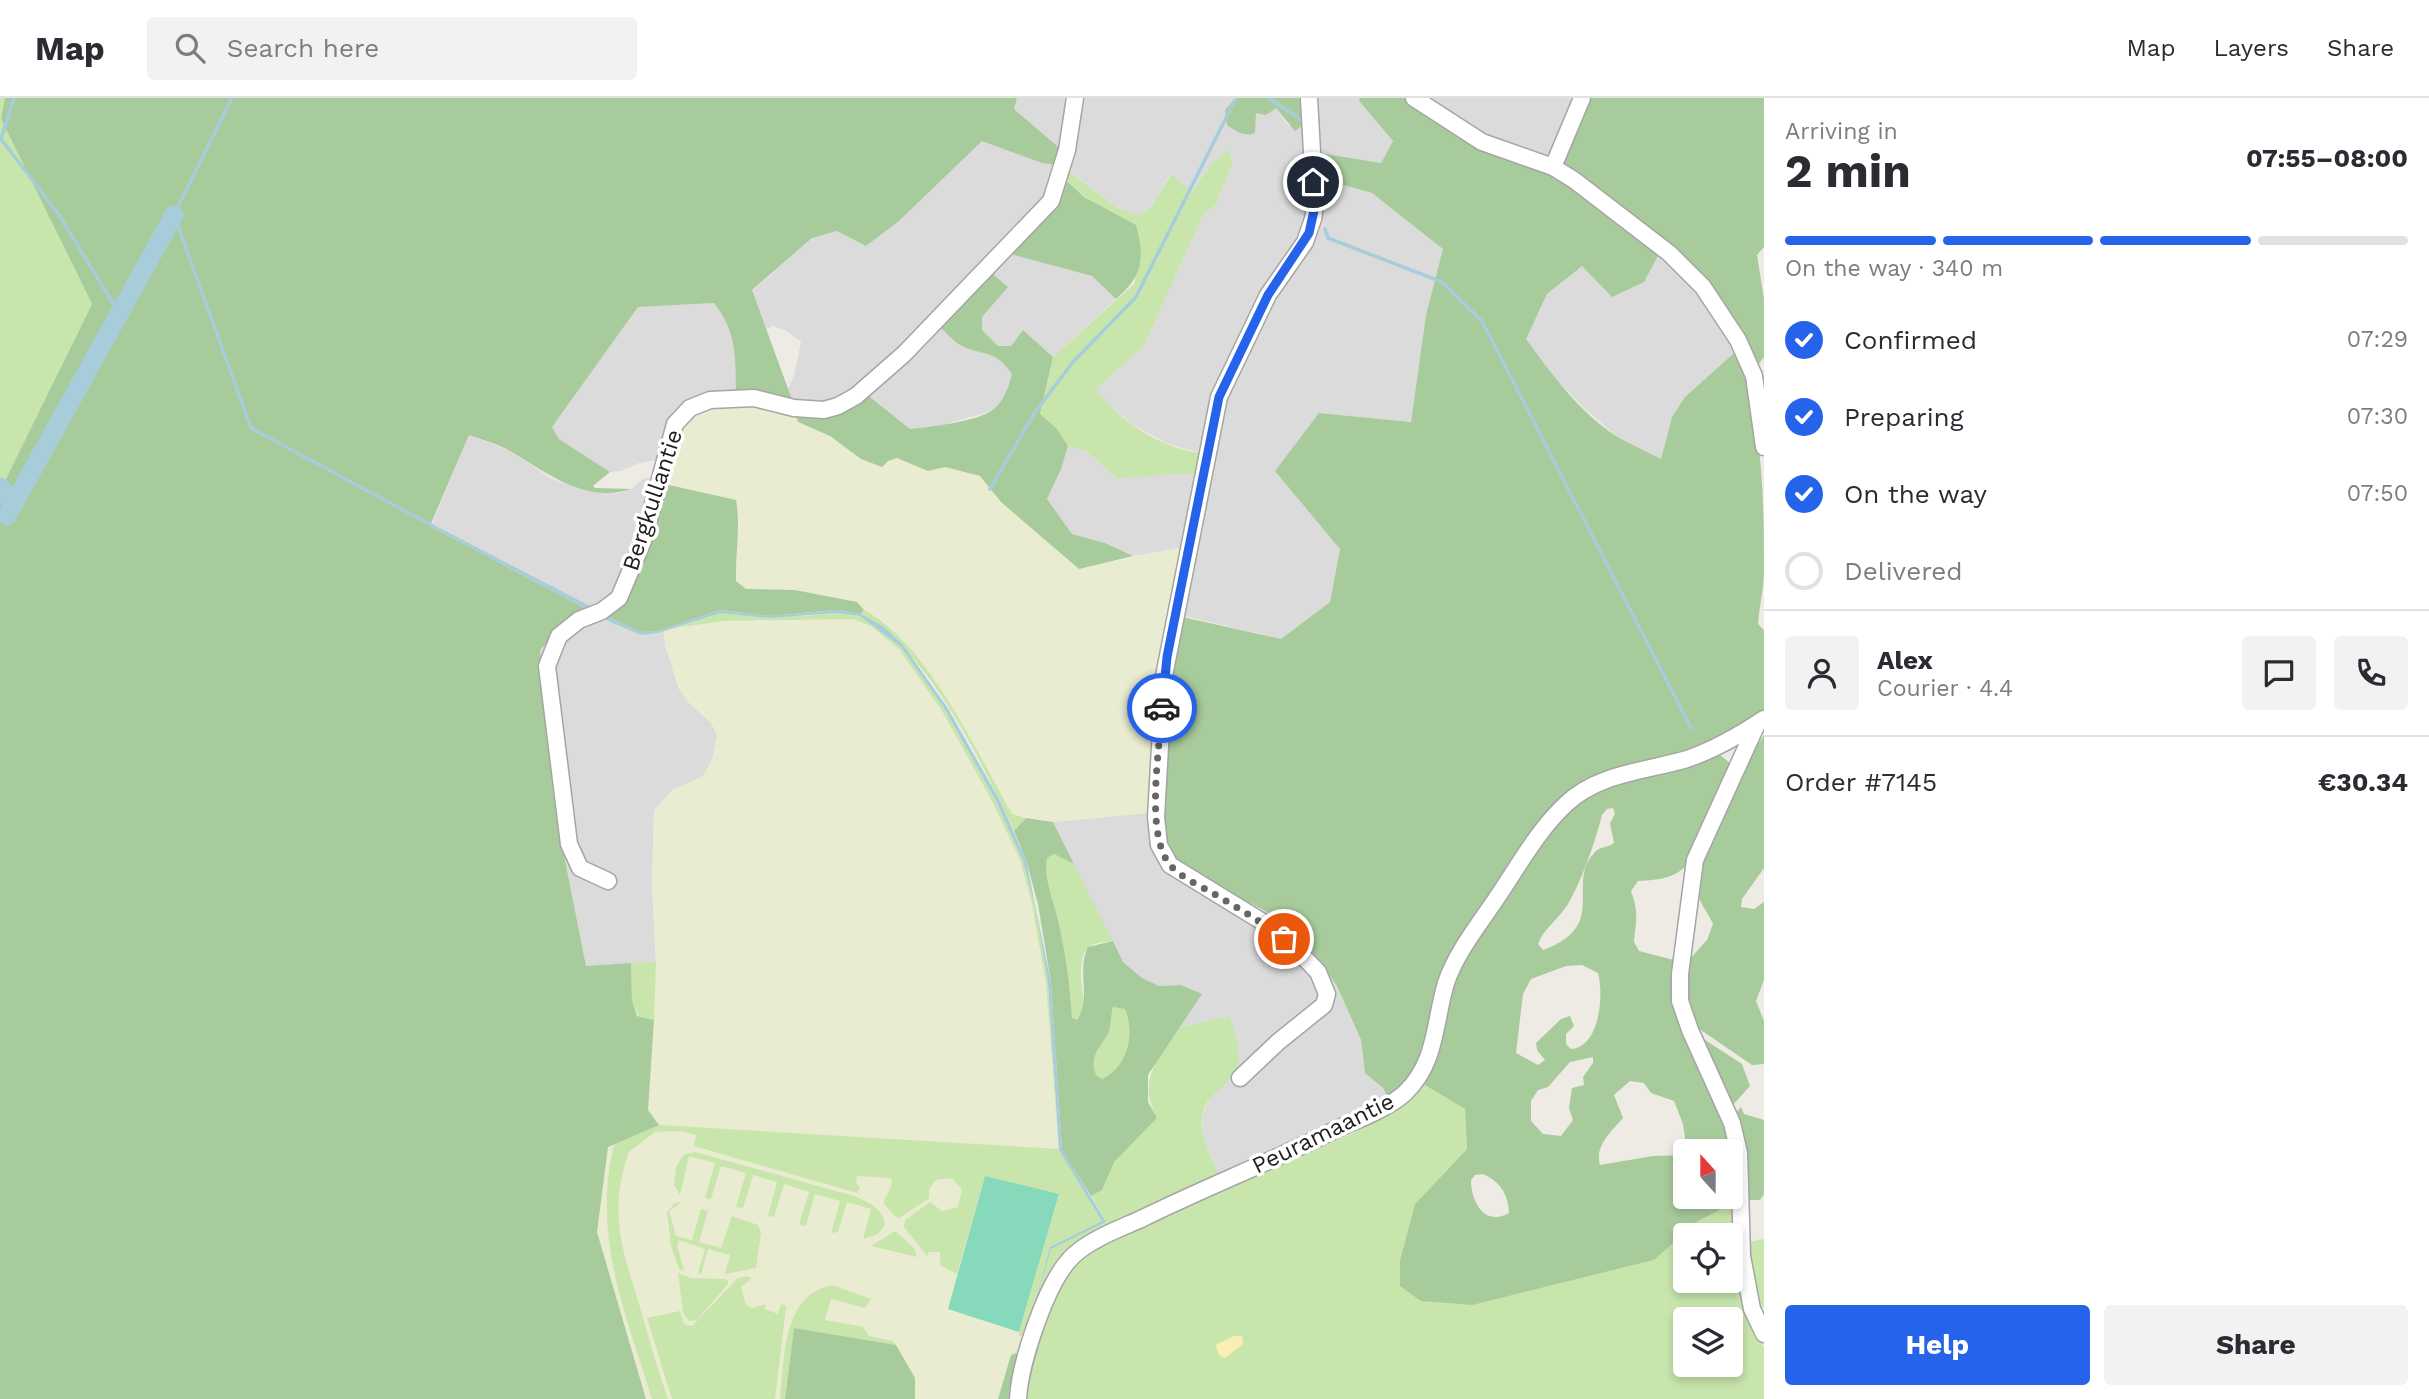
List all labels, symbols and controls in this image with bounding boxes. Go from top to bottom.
search box [147,17,637,80]
text: Map [35,29,105,68]
icon: search [171,29,209,67]
text: Search here [227,33,379,63]
text: Map [2127,34,2175,62]
text: Layers [2213,34,2289,62]
text: Share [2327,34,2394,62]
text: Arriving in [1785,118,1898,145]
text: 07:55–08:00 [2246,143,2408,173]
text: 2 min [1785,144,1911,198]
pin [1283,152,1343,212]
icon: home [1294,163,1332,201]
text: On the way · 340 m [1785,255,2003,282]
icon: check [1785,321,1823,359]
text: Confirmed [1844,325,1977,355]
text: 07:29 [2347,326,2408,353]
icon: check [1785,398,1823,436]
text: Preparing [1844,402,1964,432]
text: 07:30 [2347,403,2408,430]
street label: Bergkullantie [617,426,688,574]
icon: check [1785,475,1823,513]
text: On the way [1844,479,1987,509]
text: 07:50 [2347,480,2408,507]
text: Delivered [1844,556,1963,586]
button: person [1785,636,1859,710]
button: chat [2242,636,2316,710]
button: phone [2334,636,2408,710]
text: Alex [1877,645,1933,675]
courier [1127,673,1197,743]
text: Courier · 4.4 [1877,675,2013,702]
icon: car [1143,689,1181,727]
text: Order #7145 [1785,767,1937,797]
text: €30.34 [2318,767,2408,797]
pin [1254,909,1314,969]
icon: bag [1265,920,1303,958]
street label: Peuramaantie [1248,1087,1399,1179]
north arrow [1673,1139,1743,1209]
map controls [1673,1139,1743,1377]
button: locate [1673,1223,1743,1293]
button: Help [1785,1305,2090,1385]
button: Share [2104,1305,2408,1385]
button: layers [1673,1307,1743,1377]

